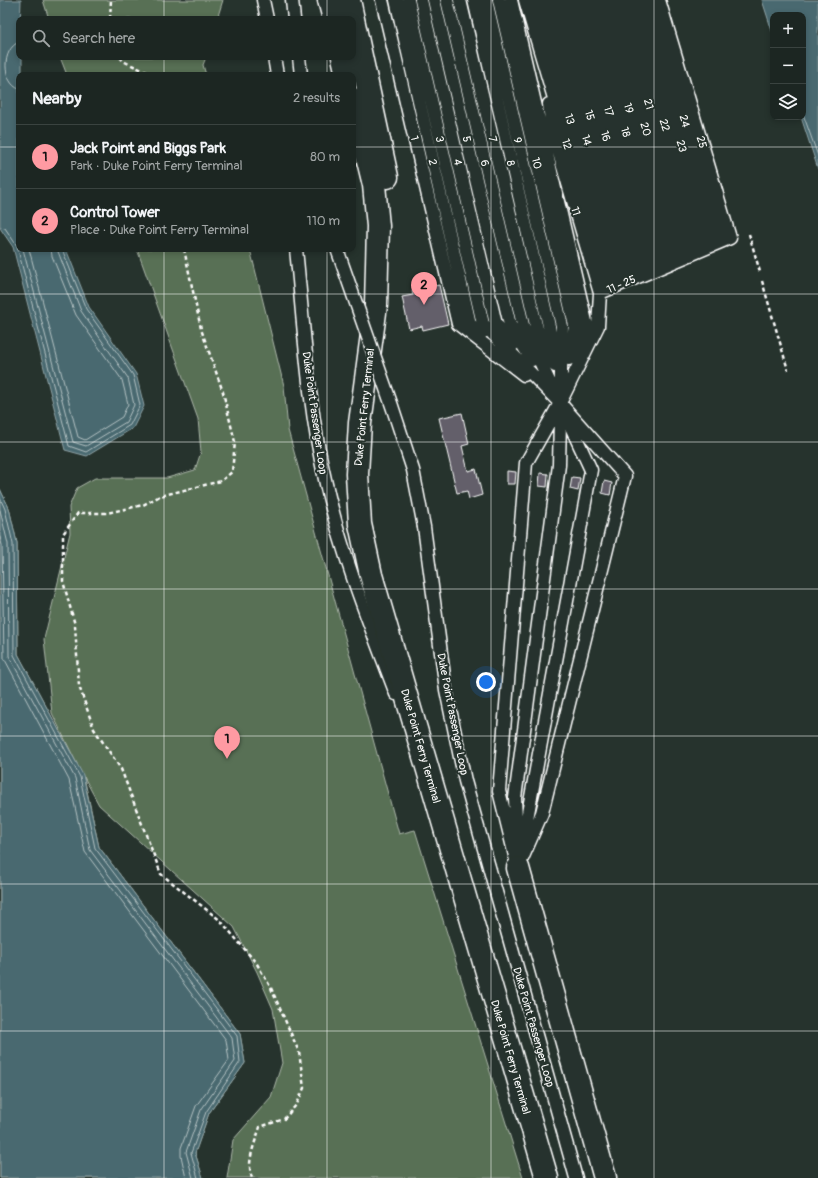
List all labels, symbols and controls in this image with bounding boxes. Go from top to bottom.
map controls [770,12,806,120]
button: + [770,12,806,48]
search box [16,16,356,60]
icon: search [30,27,52,49]
text: Search here [62,29,135,48]
button: − [770,48,806,84]
button: layers [770,84,806,120]
text: Nearby [32,88,81,109]
text: 2 results [293,90,340,106]
street label: 21 [641,97,656,111]
street label: 19 [621,102,636,115]
street label: 17 [601,104,616,118]
street label: 15 [582,108,597,122]
street label: 13 [562,112,577,126]
street label: 24 [677,113,693,130]
street label: 22 [657,117,672,133]
street label: 20 [637,121,654,138]
street label: 18 [618,126,633,139]
street label: 16 [598,129,613,143]
street label: 14 [579,133,594,148]
street label: 25 [694,134,710,150]
street label: 1 [408,135,421,142]
street label: 3 [432,135,447,144]
street label: 5 [460,135,474,144]
street label: 7 [486,135,500,144]
street label: 9 [511,136,525,145]
street label: 12 [559,137,574,151]
text: Jack Point and Biggs Park [70,139,226,158]
street label: 23 [674,139,689,154]
text: 1 [42,149,48,165]
text: 80 m [310,149,340,165]
street label: 10 [529,156,544,170]
text: Park · Duke Point Ferry Terminal [70,158,243,174]
street label: 2 [425,158,440,167]
street label: 4 [450,158,465,167]
street label: 6 [477,159,492,168]
street label: 8 [504,159,518,168]
text: Control Tower [70,203,160,222]
street label: 11 [568,205,583,217]
text: 2 [41,213,49,229]
text: 110 m [307,213,340,229]
text: Place · Duke Point Ferry Terminal [70,222,249,238]
pin: 2 [411,272,437,305]
street label: 11 - 25 [605,273,638,296]
street label: Duke Point Ferry Terminal [352,347,377,467]
street label: Duke Point Passenger Loop [299,351,330,475]
street label: Duke Point Passenger Loop [434,652,471,776]
your location [476,672,496,692]
street label: Duke Point Ferry Terminal [398,687,443,805]
pin: 1 [214,726,240,759]
street label: Duke Point Passenger Loop [510,966,557,1089]
street label: Duke Point Ferry Terminal [488,998,533,1116]

